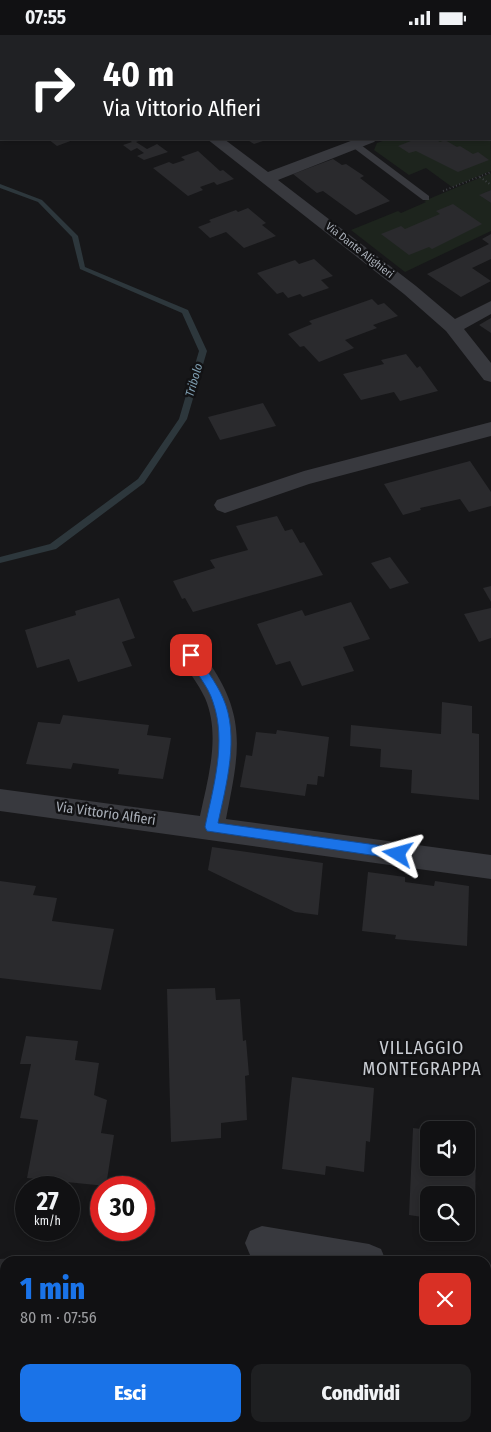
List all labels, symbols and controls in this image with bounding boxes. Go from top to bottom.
text: 07:55 [25,6,66,29]
text: 40 m [103,53,174,95]
icon: right [20,55,85,120]
text: Via Vittorio Alfieri [103,95,261,122]
street label: Via Dante Alighieri [323,220,396,281]
water label: Tribolo [183,362,205,398]
pin [170,634,212,676]
icon: arrive [177,641,205,669]
street label: Via Vittorio Alfieri [55,798,157,829]
position arrow [371,827,423,879]
district label: VILLAGGIO MONTEGRAPPA [362,1037,482,1080]
map controls [420,1121,475,1241]
button: sound [420,1121,475,1176]
speed limit sign: 30 [90,1176,155,1241]
button: search [420,1186,475,1241]
text: 27 [36,1187,59,1217]
text: km/h [34,1214,61,1228]
text: 1 min [20,1271,85,1307]
button: close [419,1273,471,1325]
text: 80 m · 07:56 [20,1308,97,1327]
button: Esci [20,1364,241,1422]
button: Condividi [251,1364,471,1422]

